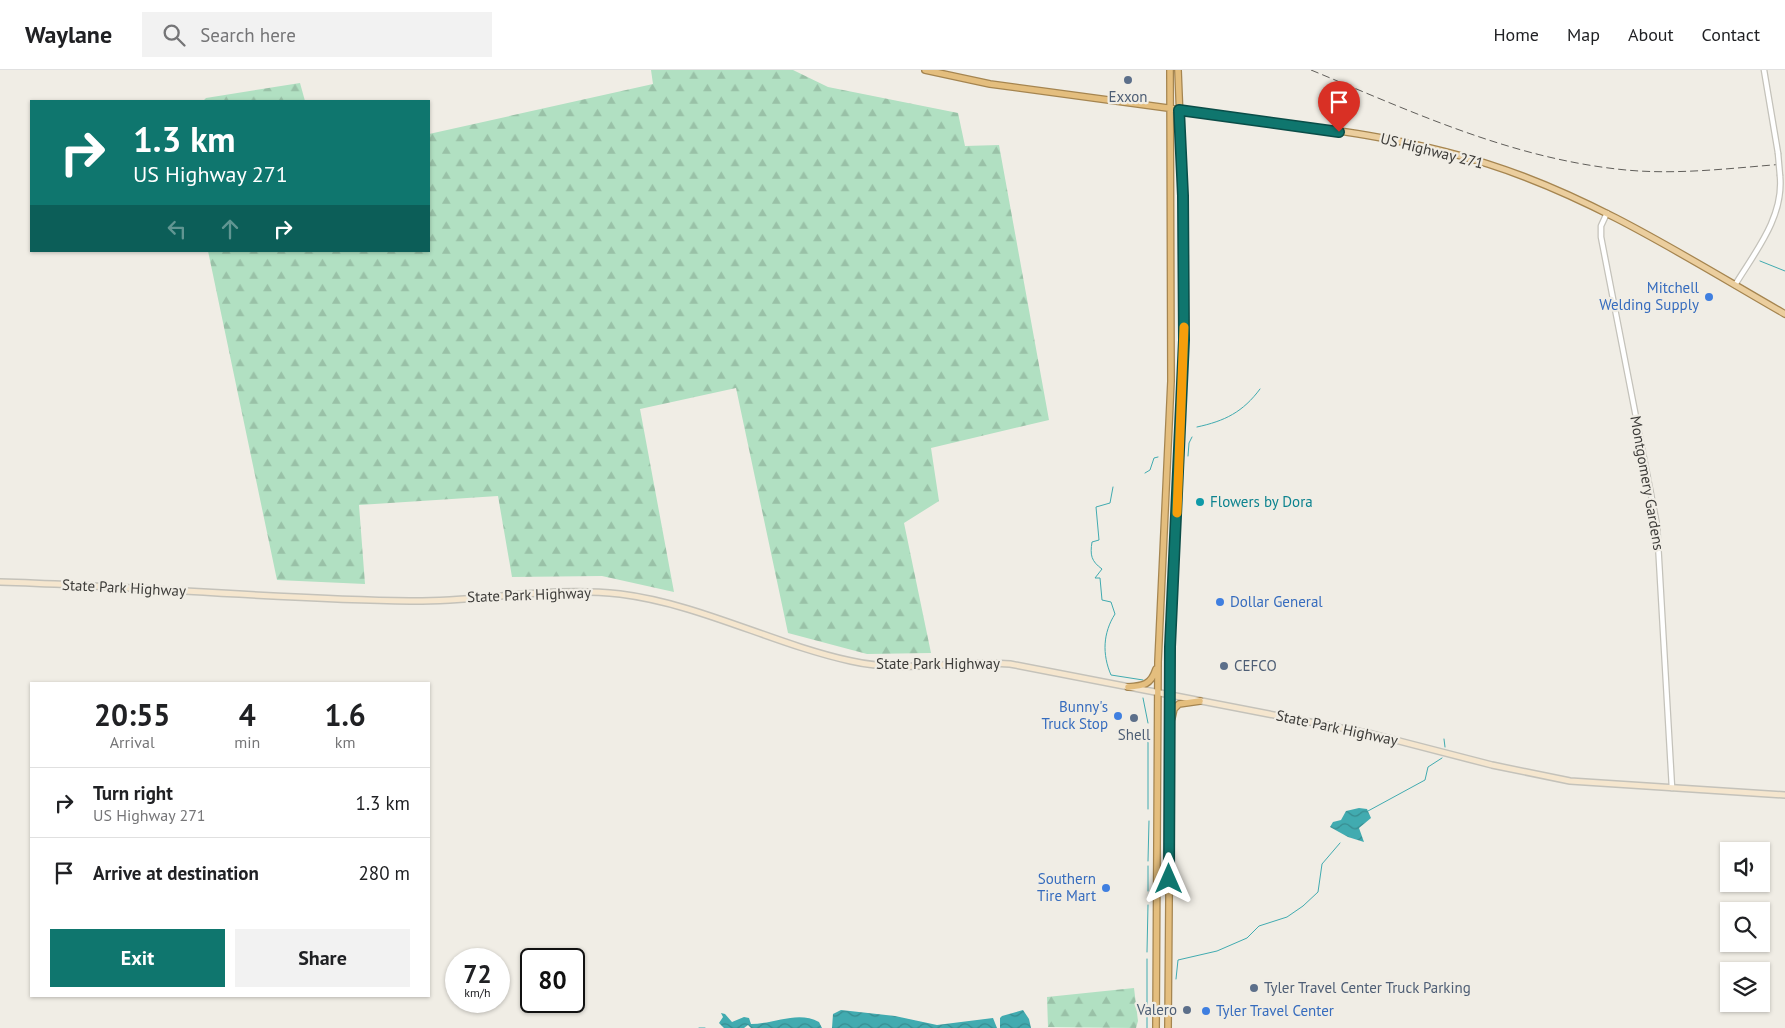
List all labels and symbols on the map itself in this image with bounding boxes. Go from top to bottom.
marker: Exxon [1122,74,1134,86]
pin [1318,81,1360,132]
place label: Exxon [1108,87,1148,106]
street label: US Highway 271 [1379,129,1486,173]
place label: Mitchell Welding Supply [1599,278,1700,314]
marker: Mitchell Welding Supply [1703,291,1715,303]
street label: Montgomery Gardens [1626,414,1669,552]
place label: Flowers by Dora [1210,492,1313,511]
marker: Flowers by Dora [1194,496,1206,508]
street label: State Park Highway [62,575,186,600]
street label: State Park Highway [467,583,591,606]
place label: Dollar General [1230,592,1323,611]
marker: Dollar General [1214,596,1226,608]
street label: State Park Highway [876,654,1000,673]
place label: CEFCO [1234,656,1277,675]
marker: CEFCO [1218,660,1230,672]
place label: Bunny's Truck Stop [1042,697,1108,733]
street label: State Park Highway [1274,705,1400,750]
marker: Bunny's Truck Stop [1112,710,1124,722]
marker: Shell [1128,712,1140,724]
place label: Shell [1118,725,1151,744]
position arrow [1142,852,1194,904]
place label: Southern Tire Mart [1037,869,1096,905]
marker: Southern Tire Mart [1100,882,1112,894]
speed limit sign: 80 [520,948,585,1013]
place label: Tyler Travel Center Truck Parking [1264,978,1471,997]
marker: Tyler Travel Center Truck Parking [1248,982,1260,994]
place label: Valero [1136,1000,1177,1019]
place label: Tyler Travel Center [1216,1001,1334,1020]
marker: Valero [1181,1004,1193,1016]
marker: Tyler Travel Center [1200,1005,1212,1017]

